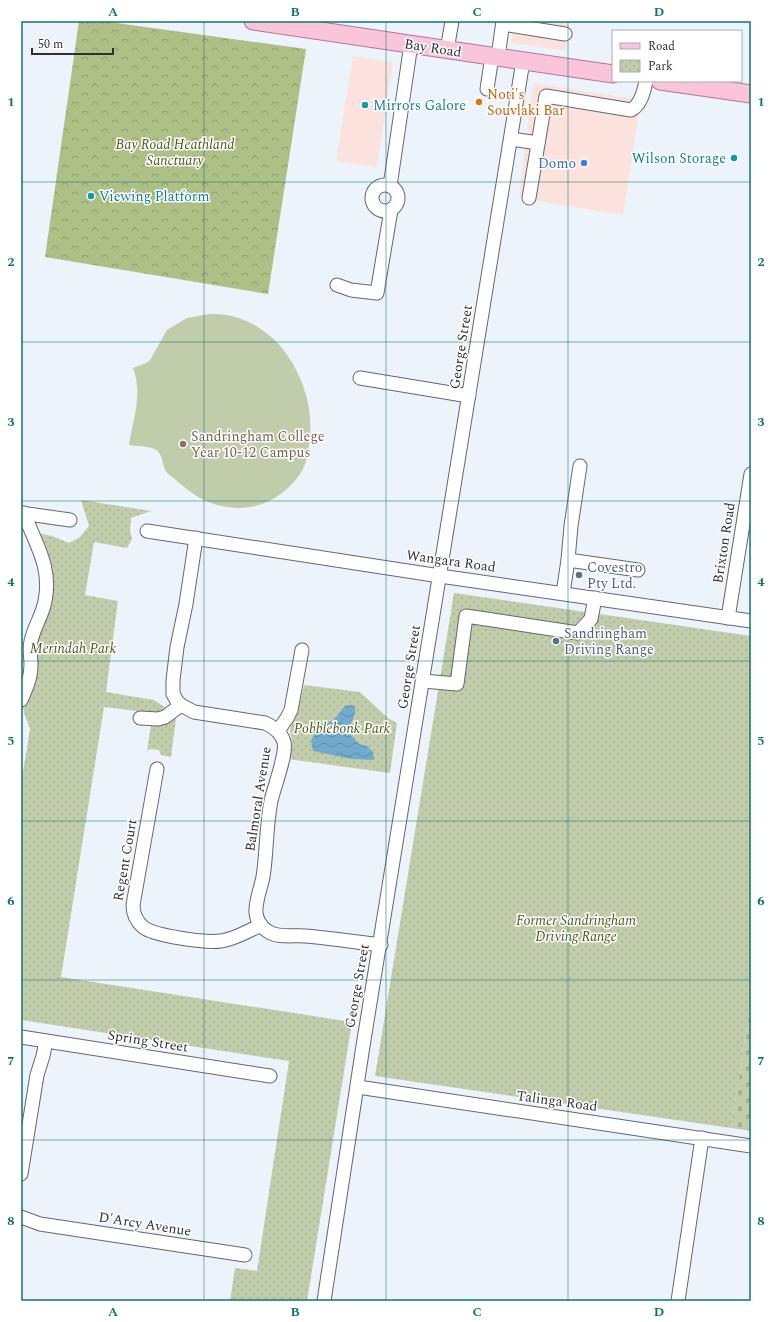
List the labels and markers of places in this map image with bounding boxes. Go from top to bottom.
place label: Noti's Souvlaki Bar [487,84,565,121]
place label: Mirrors Galore [373,95,466,116]
marker: Noti's Souvlaki Bar [474,97,484,107]
marker: Mirrors Galore [360,100,370,110]
place label: Wilson Storage [632,148,726,169]
place label: Domo [538,153,576,174]
marker: Wilson Storage [729,153,739,163]
marker: Domo [579,158,589,168]
place label: Viewing Platform [99,186,209,207]
marker: Viewing Platform [86,191,96,201]
place label: Sandringham College Year 10-12 Campus [191,426,325,463]
marker: Sandringham College Year 10-12 Campus [178,439,188,449]
place label: Covestro Pty Ltd. [587,557,642,594]
marker: Covestro Pty Ltd. [574,570,584,580]
place label: Sandringham Driving Range [564,623,654,660]
marker: Sandringham Driving Range [551,636,561,646]

